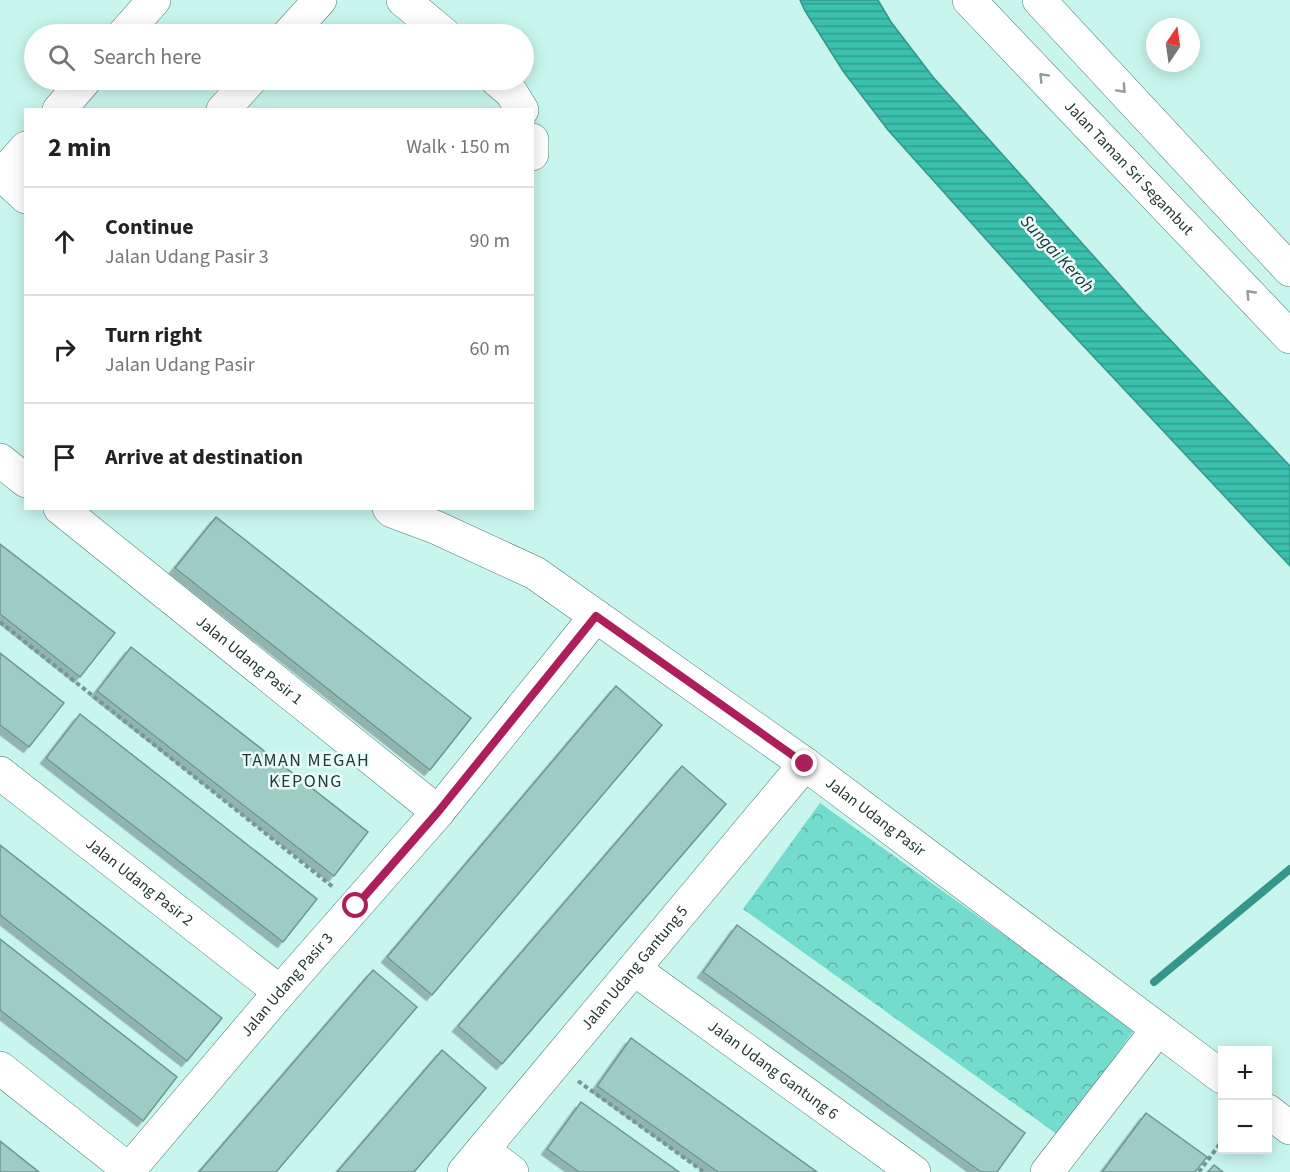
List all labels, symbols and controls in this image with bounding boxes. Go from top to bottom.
north arrow [1146,18,1200,72]
search box [24,24,534,90]
icon: search [45,41,78,74]
text: Search here [93,41,201,73]
one-way arrow [1039,74,1050,85]
one-way arrow [1115,82,1126,93]
street label: Jalan Taman Sri Segambut [1060,96,1199,241]
text: 2 min [48,129,111,166]
text: Walk · 150 m [406,133,510,161]
water label: Sungai Keroh [1014,210,1100,298]
text: Continue [105,211,194,243]
icon: ahead [48,225,81,258]
text: 90 m [470,227,510,255]
text: Jalan Udang Pasir 3 [105,243,269,271]
one-way arrow [1246,291,1257,302]
text: Turn right [105,319,202,351]
icon: right [48,333,81,366]
text: 60 m [470,335,510,363]
text: Jalan Udang Pasir [105,351,255,379]
icon: arrive [48,441,81,474]
text: Arrive at destination [105,441,303,473]
street label: Jalan Udang Pasir 1 [191,611,307,710]
district label: TAMAN MEGAH KEPONG [242,748,370,794]
route end [791,750,817,776]
street label: Jalan Udang Pasir [821,772,930,862]
street label: Jalan Udang Pasir 2 [81,833,198,931]
route start [342,892,368,918]
street label: Jalan Udang Gantung 5 [576,901,693,1035]
street label: Jalan Udang Pasir 3 [236,928,338,1041]
street label: Jalan Udang Gantung 6 [704,1015,843,1125]
map controls [1218,1046,1272,1154]
button: + [1218,1046,1272,1100]
button: − [1218,1100,1272,1154]

